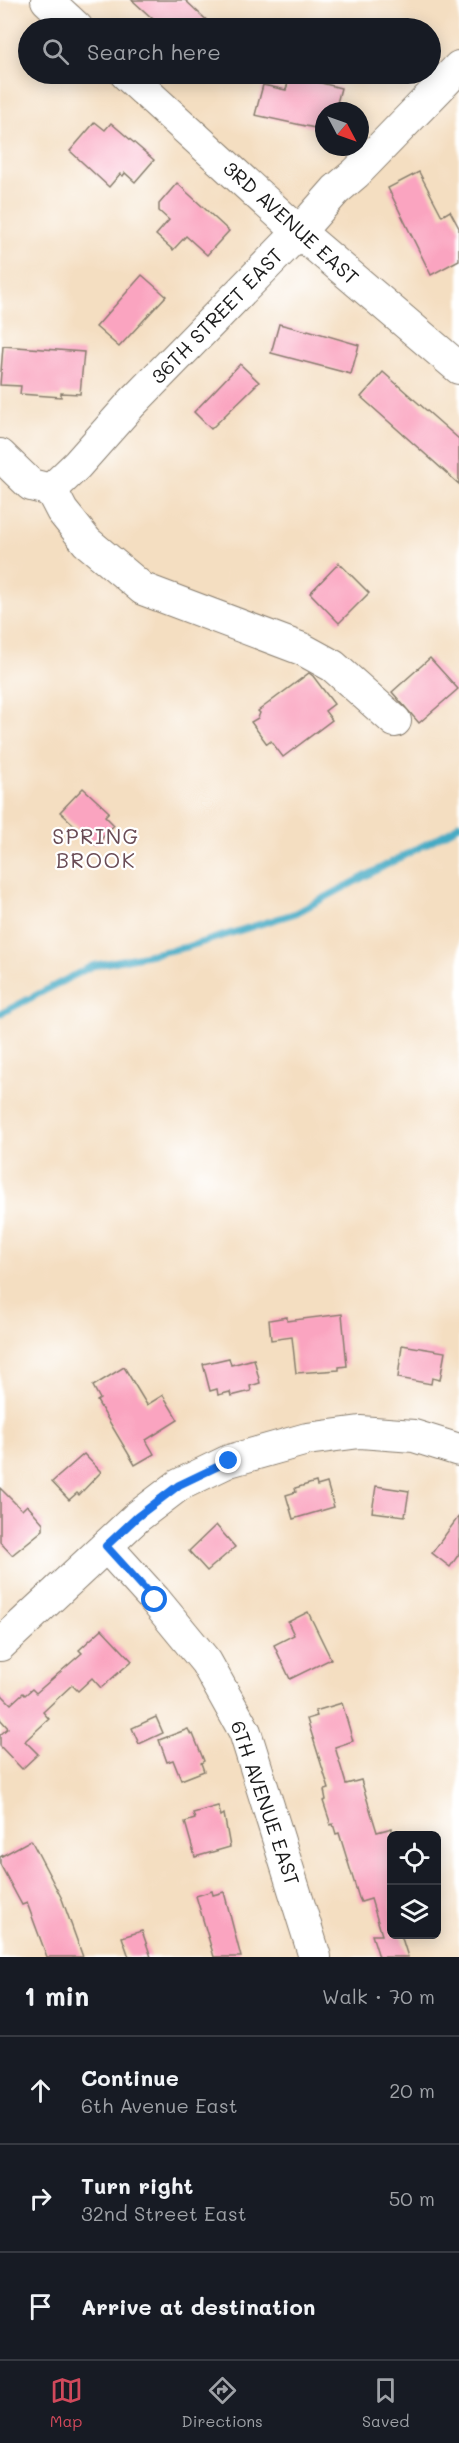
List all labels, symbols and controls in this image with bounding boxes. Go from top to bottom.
search box [18,18,441,84]
icon: search [39,35,72,68]
text: Search here [87,37,221,66]
north arrow [315,102,369,156]
street label: 3RD AVENUE EAST [219,155,365,290]
street label: 36TH STREET EAST [145,242,288,389]
district label: SPRING BROOK [52,822,140,873]
route end [215,1447,241,1473]
route start [141,1586,167,1612]
street label: 6TH AVENUE EAST [226,1717,306,1889]
map controls [387,1831,441,1939]
button: locate [387,1831,441,1885]
button: layers [387,1885,441,1939]
text: 1 min [24,1979,89,2013]
text: Walk · 70 m [322,1983,435,2009]
text: Continue [81,2063,179,2092]
icon: ahead [24,2074,57,2107]
text: 20 m [389,2077,435,2103]
text: 6th Avenue East [81,2092,238,2118]
text: Turn right [81,2171,193,2200]
icon: right [24,2182,57,2215]
text: 50 m [389,2185,435,2211]
text: 32nd Street East [81,2200,247,2226]
icon: arrive [24,2290,57,2323]
text: Arrive at destination [81,2292,316,2321]
tab: Map [50,2374,83,2431]
tab: Directions [182,2374,263,2431]
tab: Saved [362,2374,409,2431]

